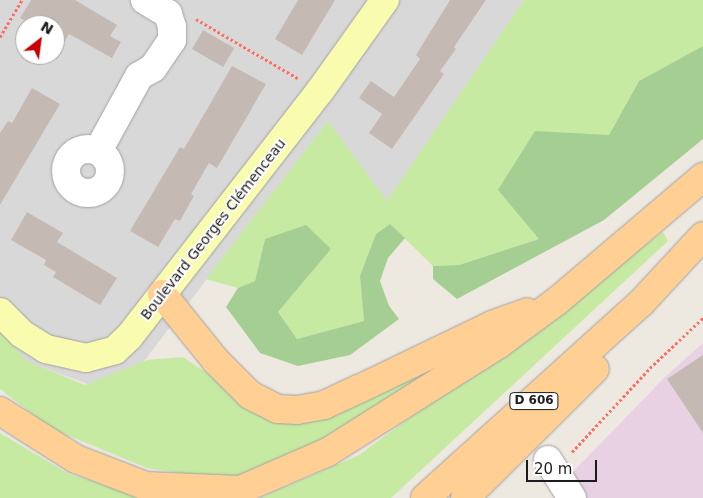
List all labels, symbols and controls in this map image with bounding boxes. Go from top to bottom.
north arrow [15,15,65,65]
text: N [38,18,56,38]
street label: Boulevard Georges Clémenceau [137,135,289,323]
road number: D 606 [509,392,559,411]
scale bar [528,450,599,482]
text: 20 m [534,460,572,478]

